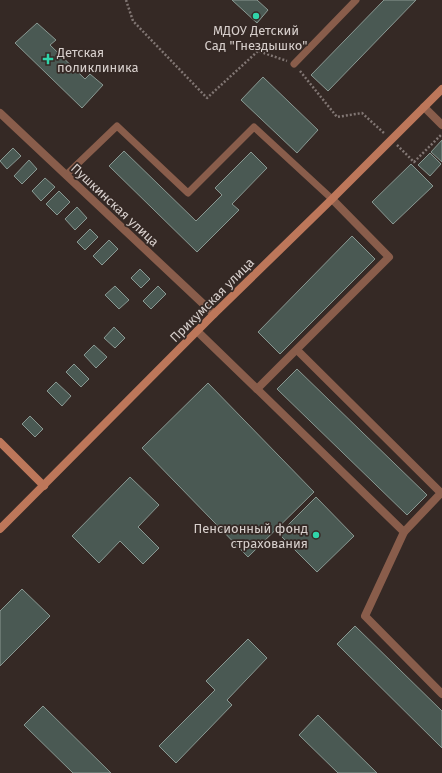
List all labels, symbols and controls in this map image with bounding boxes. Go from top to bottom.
marker: МДОУ Детский Сад "Гнездышко" [251,11,261,21]
place label: МДОУ Детский Сад "Гнездышко" [205,23,307,53]
place label: Детская поликлиника [56,45,139,75]
marker: Детская поликлиника [42,53,54,65]
street label: Пушкинская улица [68,160,162,250]
street label: Прикумская улица [167,255,257,345]
place label: Пенсионный фонд страхования [193,521,308,551]
marker: Пенсионный фонд страхования [311,530,321,540]

